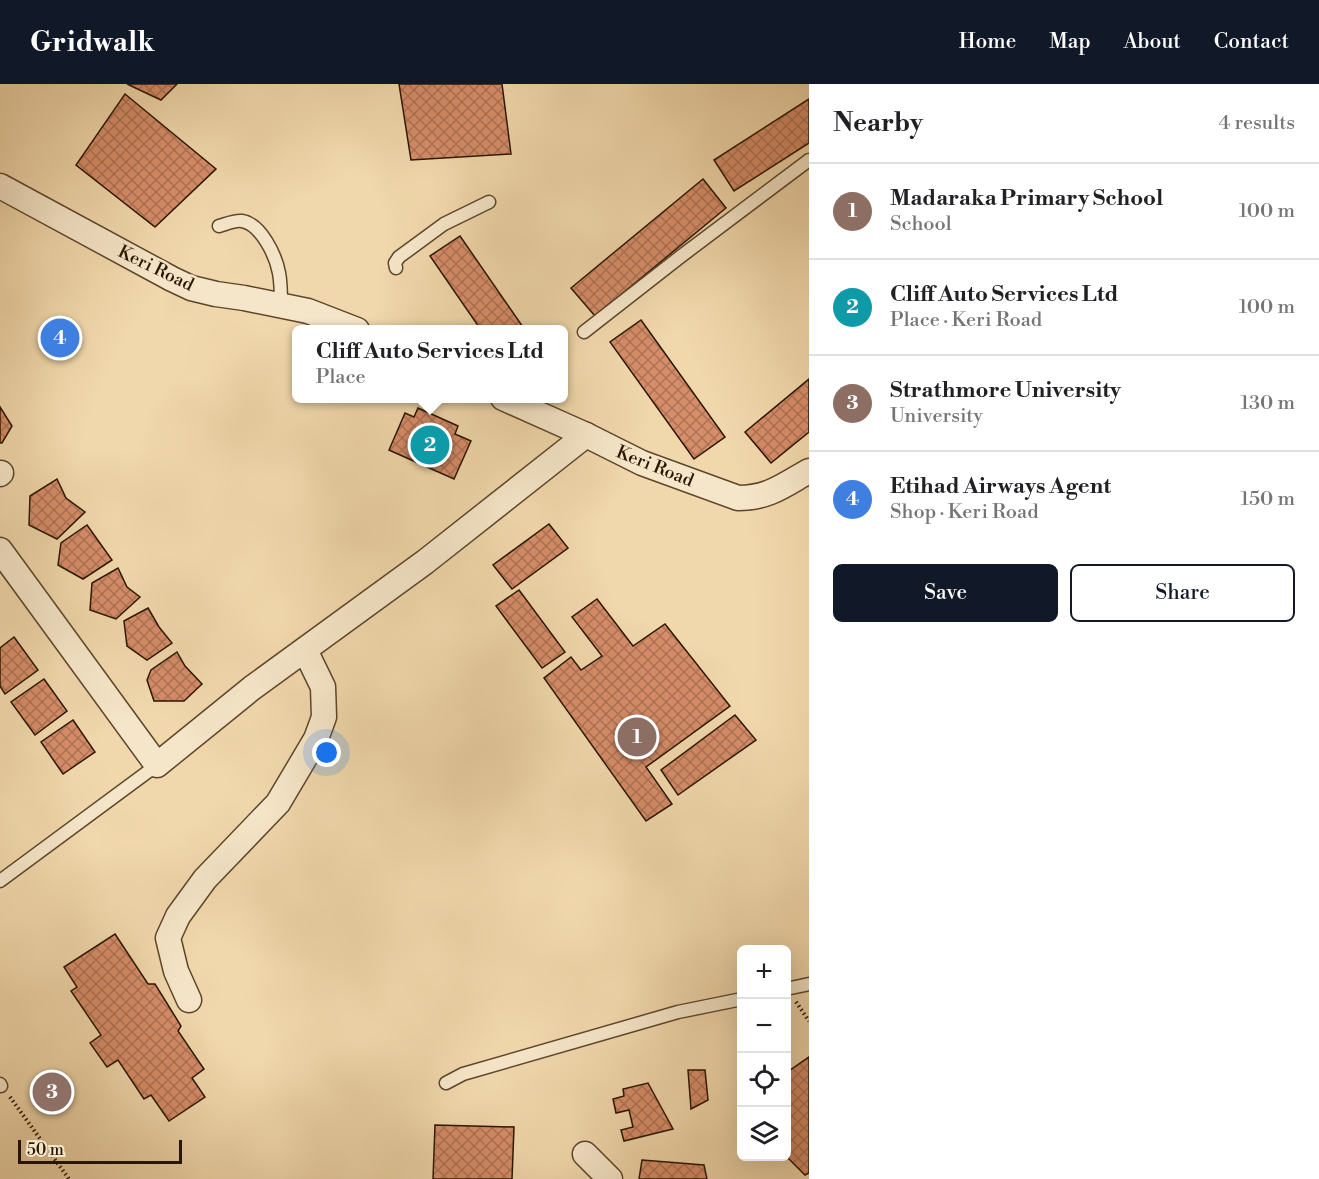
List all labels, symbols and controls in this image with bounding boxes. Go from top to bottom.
text: Gridwalk [30,25,154,60]
text: Home [959,29,1016,55]
text: Map [1049,29,1091,55]
text: About [1124,29,1181,55]
text: Contact [1214,29,1289,55]
text: Nearby [833,107,923,139]
text: 4 results [1218,111,1295,136]
text: Madaraka Primary School [890,185,1163,212]
text: 1 [848,199,857,224]
text: 100 m [1239,199,1295,224]
text: School [890,212,952,237]
street label: Keri Road [114,240,198,297]
text: Cliff Auto Services Ltd [890,281,1119,308]
text: 2 [846,295,859,320]
text: 100 m [1239,295,1295,320]
text: Place · Keri Road [890,308,1042,333]
pin: 4 [40,316,80,360]
popup [292,325,568,403]
text: Cliff Auto Services Ltd [316,338,544,365]
text: Place [316,365,366,390]
text: Strathmore University [890,377,1121,404]
text: 3 [846,391,859,416]
text: 130 m [1240,391,1295,416]
text: University [890,404,983,429]
pin: 2 [410,422,450,468]
street label: Keri Road [613,441,698,493]
text: Etihad Airways Agent [890,473,1111,500]
text: 4 [846,487,859,512]
text: 150 m [1240,487,1295,512]
text: Shop · Keri Road [890,500,1039,525]
button: Save [833,564,1058,622]
button: Share [1070,564,1295,622]
pin: 1 [618,714,656,760]
your location [312,738,341,767]
map controls [737,945,791,1161]
button: + [737,945,791,999]
button: − [737,999,791,1053]
button: locate [737,1053,791,1107]
pin: 3 [32,1070,72,1114]
button: layers [737,1107,791,1161]
scale bar [18,1137,182,1164]
text: 50 m [27,1140,64,1160]

